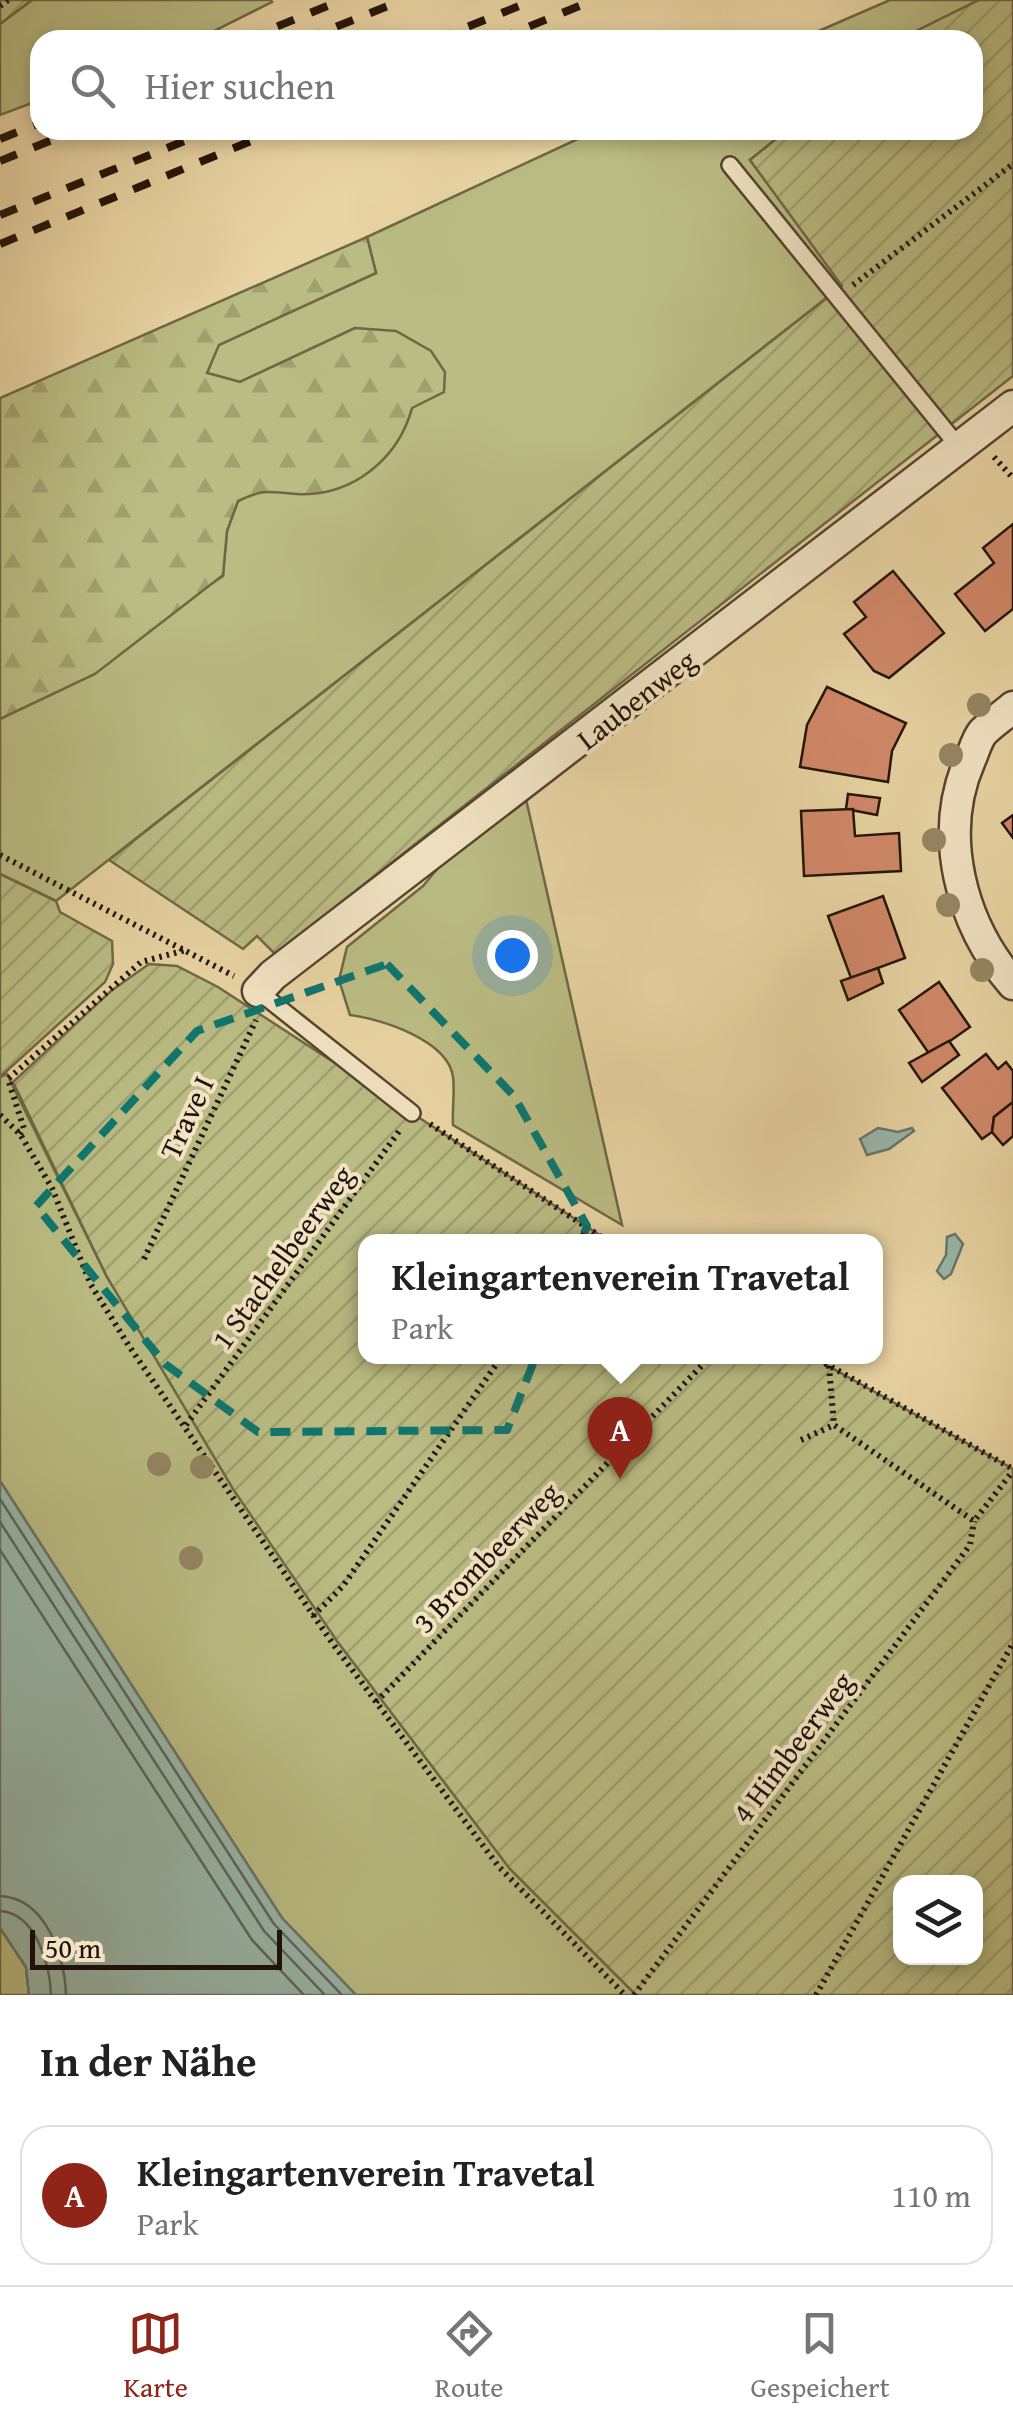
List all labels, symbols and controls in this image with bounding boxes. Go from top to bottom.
search box [30,30,983,140]
text: Hier suchen [145,57,335,113]
icon: search [65,58,120,113]
street label: Laubenweg [567,638,705,760]
your location [487,930,538,981]
street label: Trave I [148,1068,224,1166]
street label: 1 Stachelbeerweg [200,1156,364,1358]
popup [358,1234,883,1364]
text: Kleingartenverein Travetal [392,1248,849,1304]
text: Park [392,1304,453,1351]
pin: A [588,1396,652,1479]
street label: 3 Brombeerweg [402,1471,570,1643]
street label: 4 Himbeerweg [720,1662,864,1832]
map controls [893,1875,983,1965]
button: layers [893,1875,983,1965]
scale bar [30,1925,282,1970]
text: 50 m [45,1927,101,1968]
text: In der Nähe [40,2030,257,2091]
text: Kleingartenverein Travetal [137,2144,595,2200]
text: A [64,2172,85,2219]
text: 110 m [892,2172,971,2219]
text: Park [137,2200,199,2247]
tab: Karte [123,2306,188,2407]
tab: Route [435,2306,503,2407]
tab: Gespeichert [750,2306,890,2407]

